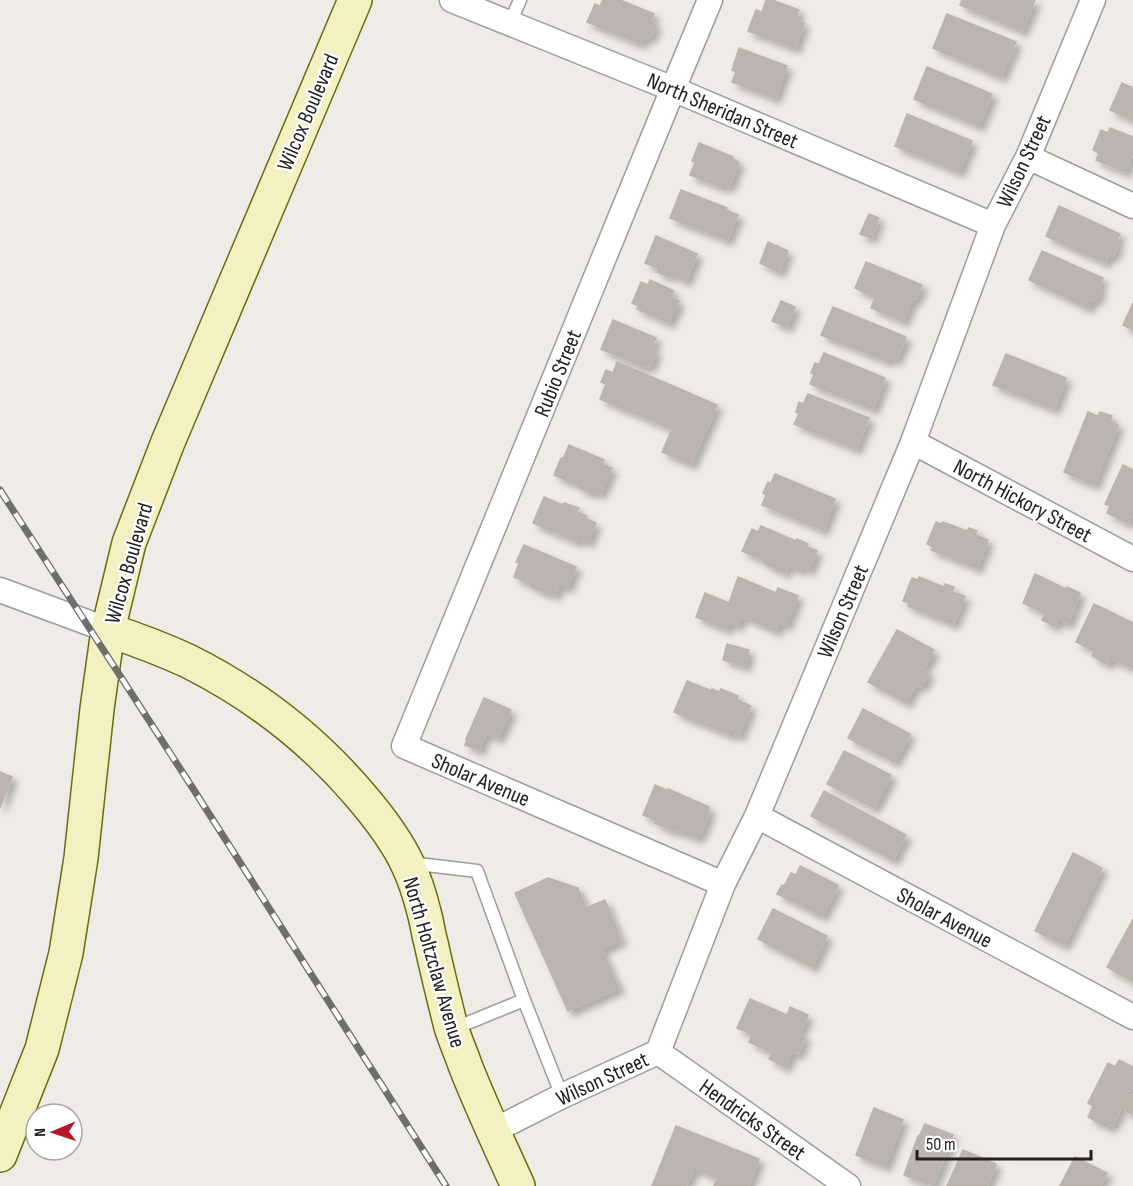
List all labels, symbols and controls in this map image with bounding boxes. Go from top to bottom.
street label: Wilcox Boulevard [272,50,345,175]
street label: North Sheridan Street [643,67,802,155]
street label: Wilson Street [991,111,1058,212]
street label: Rubio Street [529,326,588,421]
street label: North Hickory Street [949,454,1096,549]
street label: Wilcox Boulevard [99,500,160,627]
street label: Wilson Street [812,561,875,662]
street label: Sholar Avenue [427,748,534,813]
street label: North Holtzclaw Avenue [396,874,471,1051]
street label: Sholar Avenue [892,882,997,955]
street label: Wilson Street [552,1046,653,1112]
street label: Hendricks Street [694,1074,811,1167]
north arrow [24,1102,84,1162]
scale bar [917,1123,1091,1161]
text: N [31,1128,50,1137]
text: 50 m [926,1134,956,1155]

